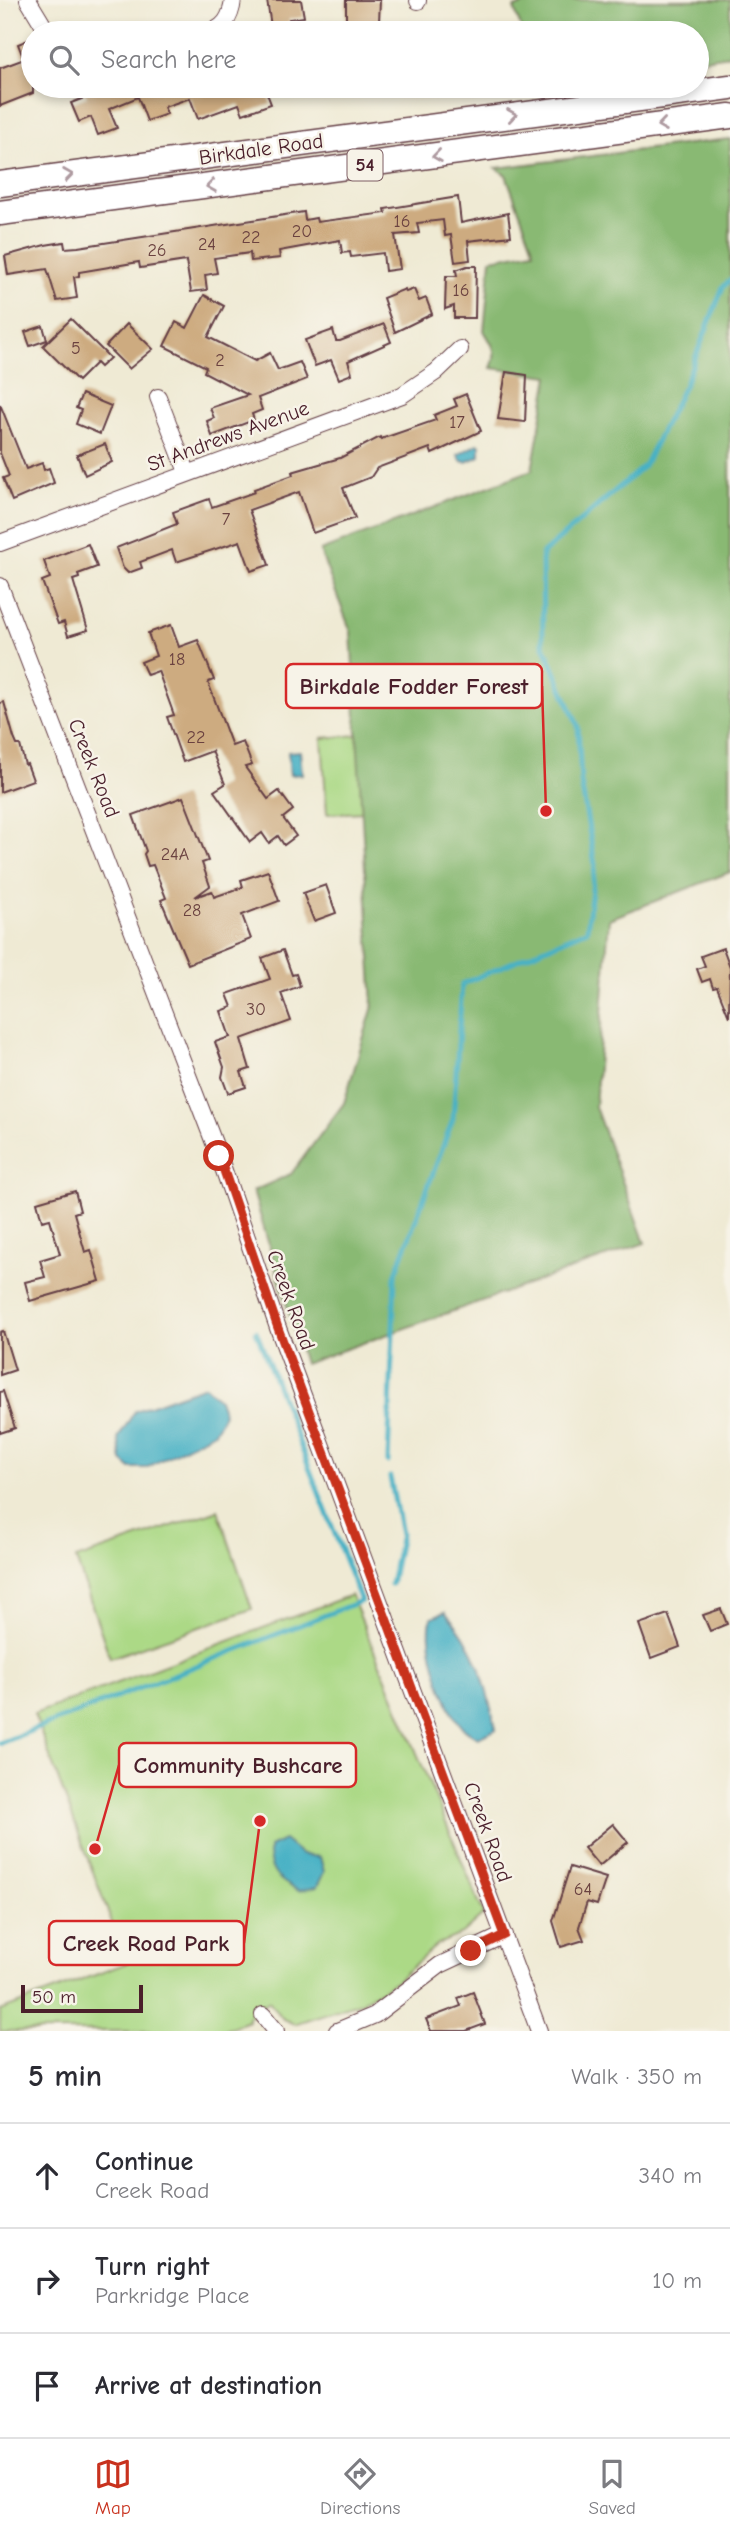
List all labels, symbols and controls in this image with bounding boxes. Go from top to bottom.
search box [21,21,709,98]
icon: search [45,41,83,79]
text: Search here [101,45,236,75]
one-way arrow [506,108,518,123]
one-way arrow [656,118,668,133]
street label: Birkdale Road [197,128,325,170]
one-way arrow [431,148,443,163]
road number: 54 [348,150,382,181]
one-way arrow [62,168,73,183]
one-way arrow [206,178,217,193]
house number: 16 [394,211,410,232]
house number: 20 [292,221,312,242]
house number: 22 [242,227,260,248]
house number: 24 [198,234,216,255]
house number: 26 [147,240,167,261]
house number: 16 [453,280,469,301]
house number: 5 [71,338,81,359]
house number: 2 [215,350,225,371]
street label: St Andrews Avenue [144,396,312,476]
house number: 17 [449,412,465,433]
house number: 7 [222,509,231,530]
house number: 18 [169,649,185,670]
callout: Birkdale Fodder Forest [286,664,542,708]
text: Birkdale Fodder Forest [300,673,529,700]
street label: Creek Road [63,715,125,821]
house number: 22 [187,727,205,748]
house number: 24A [161,844,189,865]
house number: 28 [183,900,201,921]
house number: 30 [246,999,266,1020]
route start [203,1140,234,1171]
street label: Creek Road [262,1247,320,1353]
callout: Community Bushcare [119,1743,356,1787]
text: Community Bushcare [134,1752,342,1779]
street label: Creek Road [459,1779,517,1885]
house number: 64 [574,1879,592,1900]
callout: Creek Road Park [49,1921,244,1965]
text: Creek Road Park [63,1930,229,1957]
route end [455,1935,486,1966]
scale bar [21,1982,144,2014]
text: 50 m [32,1986,76,2008]
text: 5 min [28,2059,102,2094]
text: Walk · 350 m [571,2063,702,2090]
text: Continue [95,2147,193,2177]
icon: ahead [28,2157,66,2195]
text: 340 m [639,2162,702,2189]
text: Creek Road [95,2177,209,2204]
text: Turn right [95,2252,209,2282]
icon: right [28,2262,66,2300]
text: 10 m [652,2267,702,2294]
text: Parkridge Place [95,2282,249,2309]
icon: arrive [28,2367,66,2405]
text: Arrive at destination [95,2371,322,2401]
tab: Map [94,2455,132,2519]
tab: Directions [320,2455,400,2519]
tab: Saved [589,2455,636,2519]

